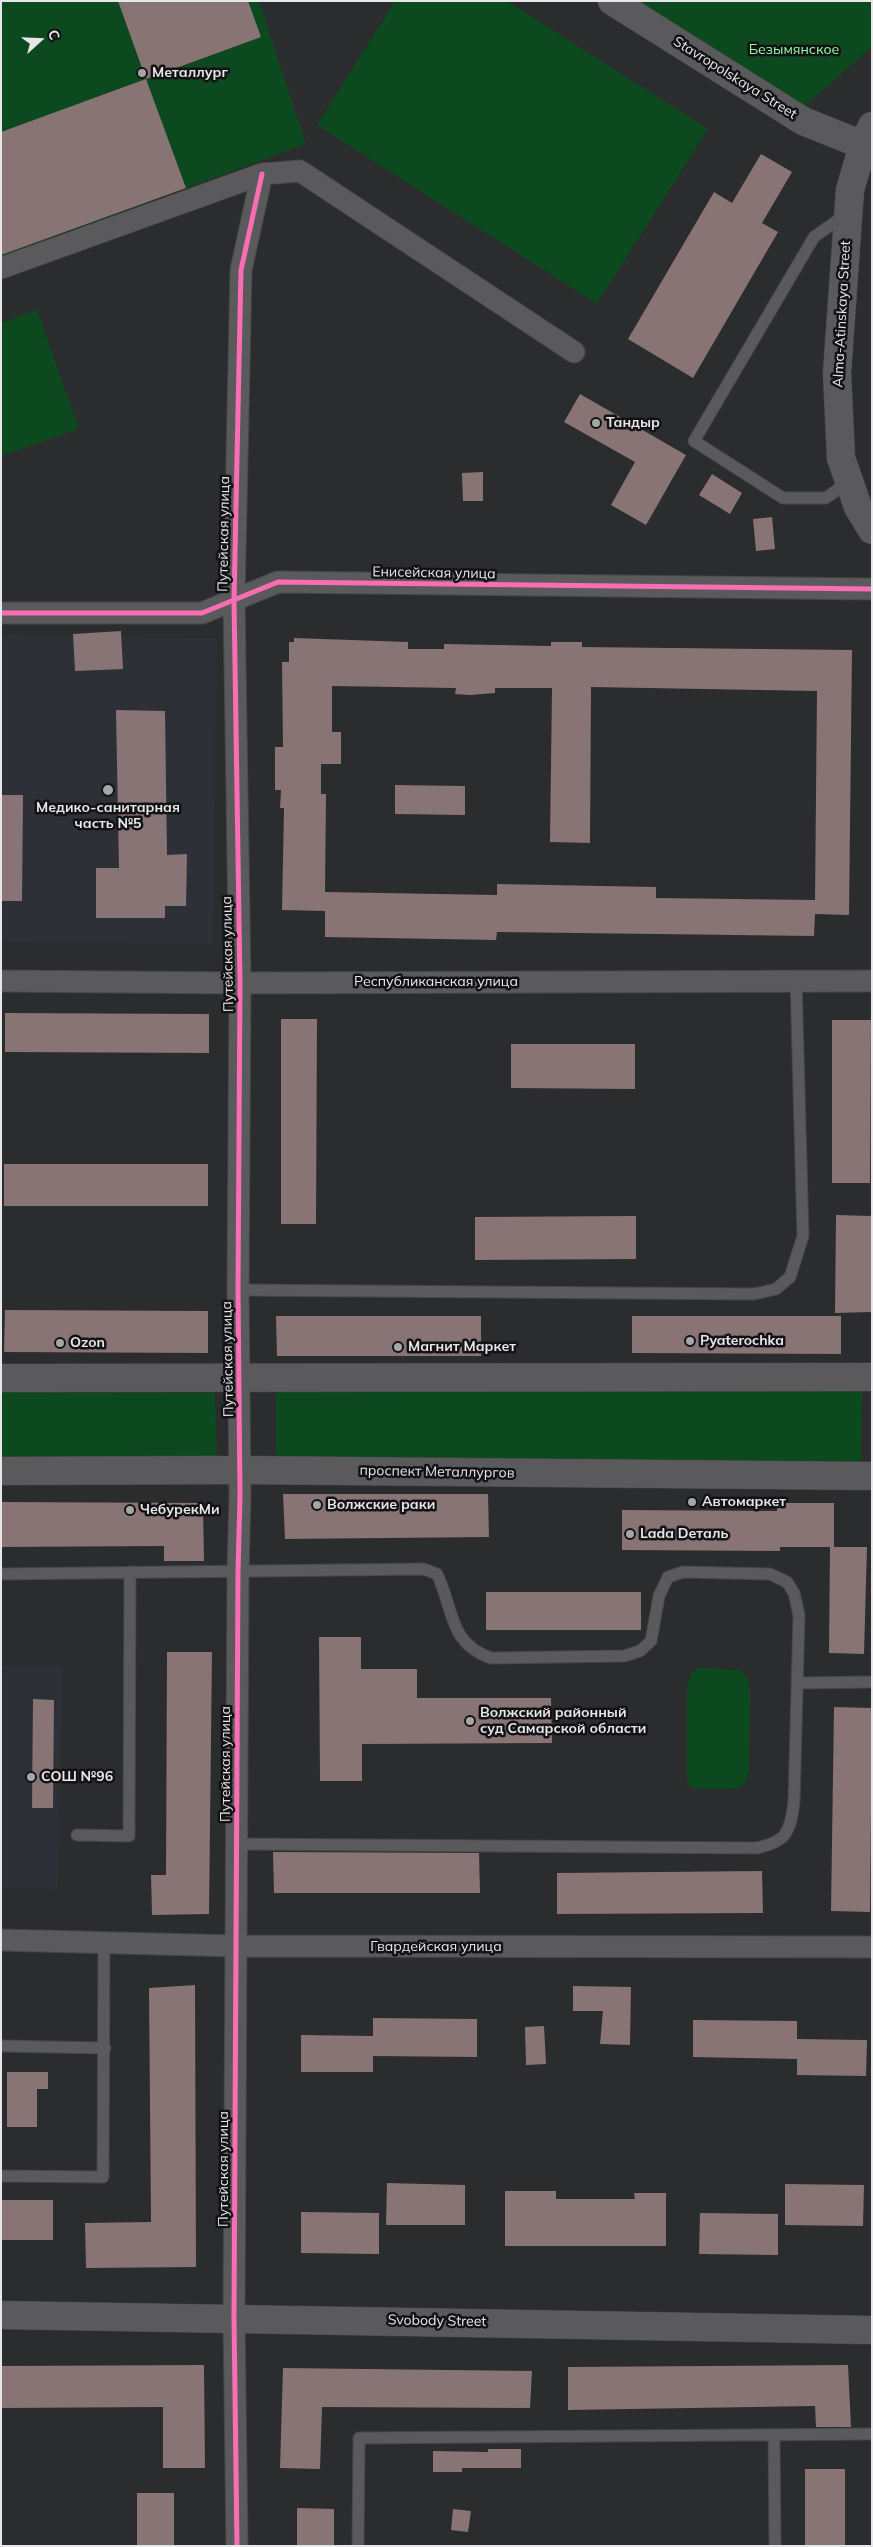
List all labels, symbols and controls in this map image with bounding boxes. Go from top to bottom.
north arrow [15,15,65,65]
text: С [44,27,64,42]
street label: Stavropolskaya Street [670,33,800,123]
park label: Безымянское [749,42,839,58]
place label: Металлург [152,65,228,81]
marker: Металлург [136,67,148,79]
street label: Alma-Atinskaya Street [830,240,854,388]
place label: Тандыр [606,415,660,431]
marker: Тандыр [590,417,602,429]
street label: Путейская улица [215,476,233,592]
street label: Енисейская улица [372,564,496,582]
marker: Медико-санитарная часть №5 [101,783,115,797]
place label: Медико-санитарная часть №5 [36,800,180,832]
street label: Путейская улица [219,896,237,1012]
street label: Республиканская улица [354,974,518,990]
street label: Путейская улица [219,1301,237,1417]
place label: Pyaterochka [700,1333,784,1349]
place label: Ozon [70,1335,105,1351]
marker: Pyaterochka [684,1335,696,1347]
marker: Ozon [54,1337,66,1349]
place label: Магнит Маркет [408,1339,516,1355]
marker: Магнит Маркет [392,1341,404,1353]
street label: проспект Металлургов [359,1462,515,1482]
place label: Автомаркет [702,1494,786,1510]
marker: Автомаркет [686,1496,698,1508]
place label: Волжские раки [327,1497,435,1513]
marker: Волжские раки [311,1499,323,1511]
place label: ЧебурекМи [140,1502,220,1518]
marker: ЧебурекМи [124,1504,136,1516]
place label: Lada Dеталь [640,1526,728,1542]
marker: Lada Dеталь [624,1528,636,1540]
place label: Волжский районный суд Самарской области [480,1705,646,1738]
street label: Путейская улица [218,1706,234,1822]
marker: Волжский районный суд Самарской области [464,1715,476,1727]
place label: СОШ №96 [41,1769,113,1785]
marker: СОШ №96 [25,1771,37,1783]
street label: Гвардейская улица [370,1939,502,1955]
street label: Путейская улица [216,2111,232,2227]
street label: Svobody Street [388,2312,486,2330]

